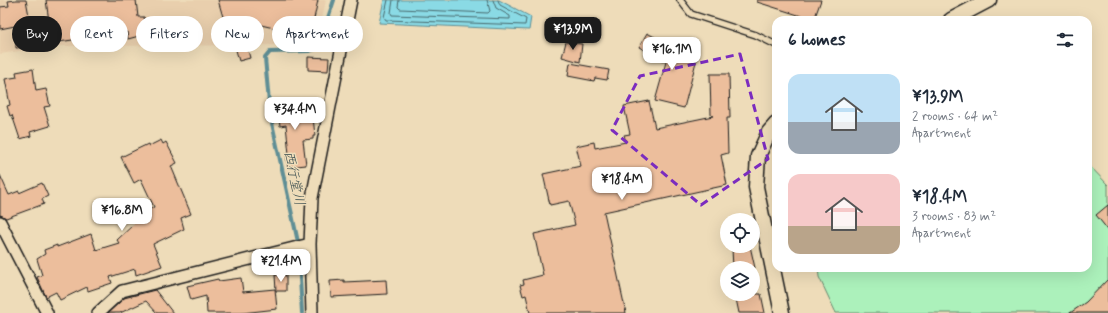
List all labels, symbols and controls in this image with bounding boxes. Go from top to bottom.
chip: Buy [12,16,62,52]
chip: Rent [70,16,128,52]
chip: Filters [136,16,203,52]
chip: New [211,16,264,52]
chip: Apartment [272,16,363,52]
pin: ¥13.9M [540,17,606,51]
text: ¥13.9M [553,21,593,38]
text: 6 homes [788,29,846,51]
icon: filters [1054,29,1076,51]
pin: ¥16.1M [639,37,705,71]
text: ¥16.1M [652,41,692,58]
text: ¥13.9M [912,86,963,108]
icon: home [820,90,868,138]
pin: ¥34.4M [262,97,328,131]
text: ¥34.4M [274,101,316,118]
text: 2 rooms · 64 m² [912,108,998,125]
text: Apartment [912,125,971,142]
water label: 西行堂川 [279,149,309,207]
pin: ¥18.4M [589,167,655,201]
text: ¥18.4M [601,171,643,188]
text: ¥18.4M [912,186,967,208]
icon: home [820,190,868,238]
pin: ¥16.8M [89,198,155,232]
text: ¥16.8M [101,202,143,219]
text: 3 rooms · 83 m² [912,208,996,225]
map controls [720,213,760,301]
button: locate [720,213,760,253]
text: Apartment [912,225,971,242]
pin: ¥21.4M [248,249,314,283]
text: ¥21.4M [260,253,302,270]
button: layers [720,261,760,301]

